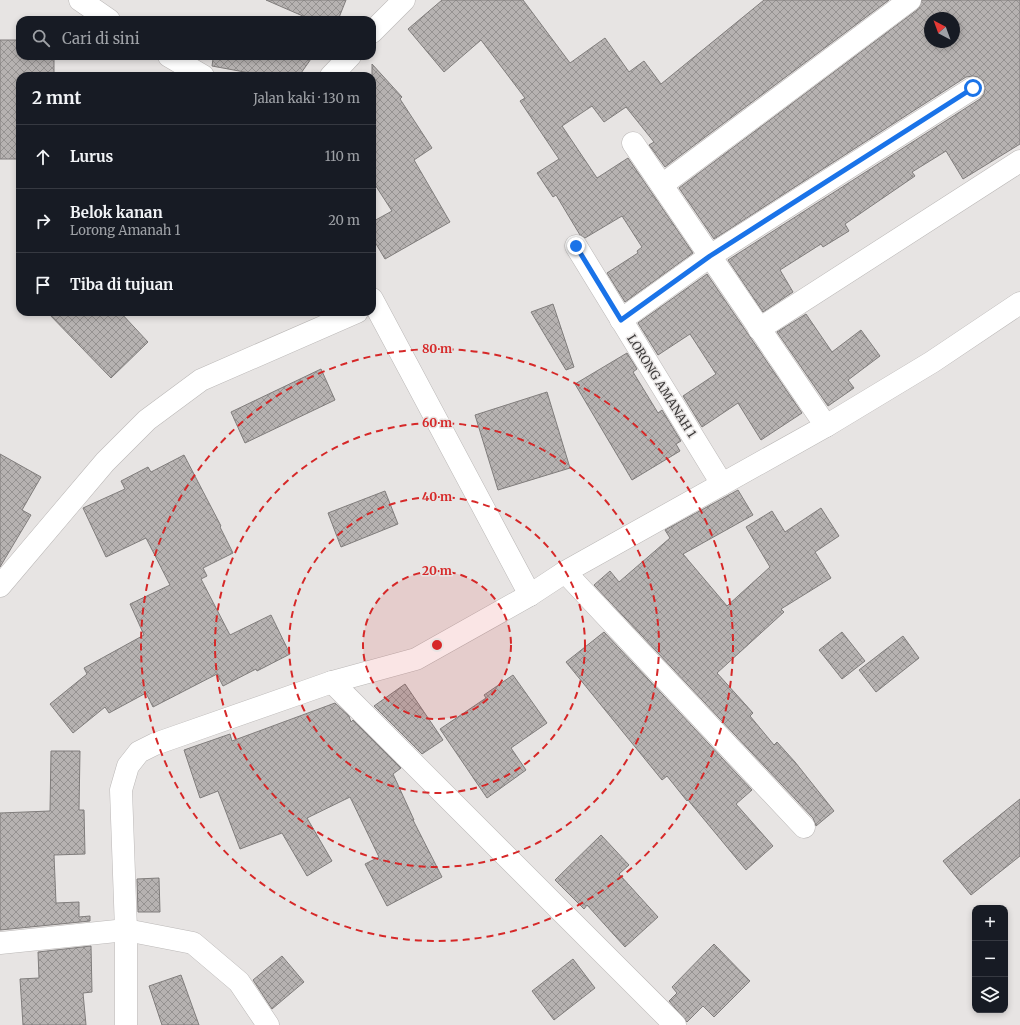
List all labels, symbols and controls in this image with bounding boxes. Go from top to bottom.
north arrow [924,12,960,48]
search box [16,16,376,60]
icon: search [30,27,52,49]
text: Cari di sini [62,29,140,48]
route start [964,79,982,97]
text: 2 mnt [32,87,81,109]
text: Jalan kaki · 130 m [253,90,360,107]
icon: ahead [32,146,54,168]
text: Lurus [70,147,113,166]
text: 110 m [325,148,360,165]
text: Belok kanan [70,203,163,222]
icon: right [32,210,54,232]
text: 20 m [328,212,360,229]
text: Lorong Amanah 1 [70,222,180,239]
route end [567,237,585,255]
icon: arrive [32,274,54,296]
text: Tiba di tujuan [70,275,173,294]
street label: LORONG AMANAH 1 [624,332,700,441]
text: 80 m [422,341,452,356]
text: 60 m [422,415,452,430]
text: 40 m [422,489,452,504]
text: 20 m [422,563,452,578]
centre of rings [430,638,444,652]
map controls [972,905,1008,1013]
button: + [972,905,1008,941]
button: − [972,941,1008,977]
button: layers [972,977,1008,1013]

